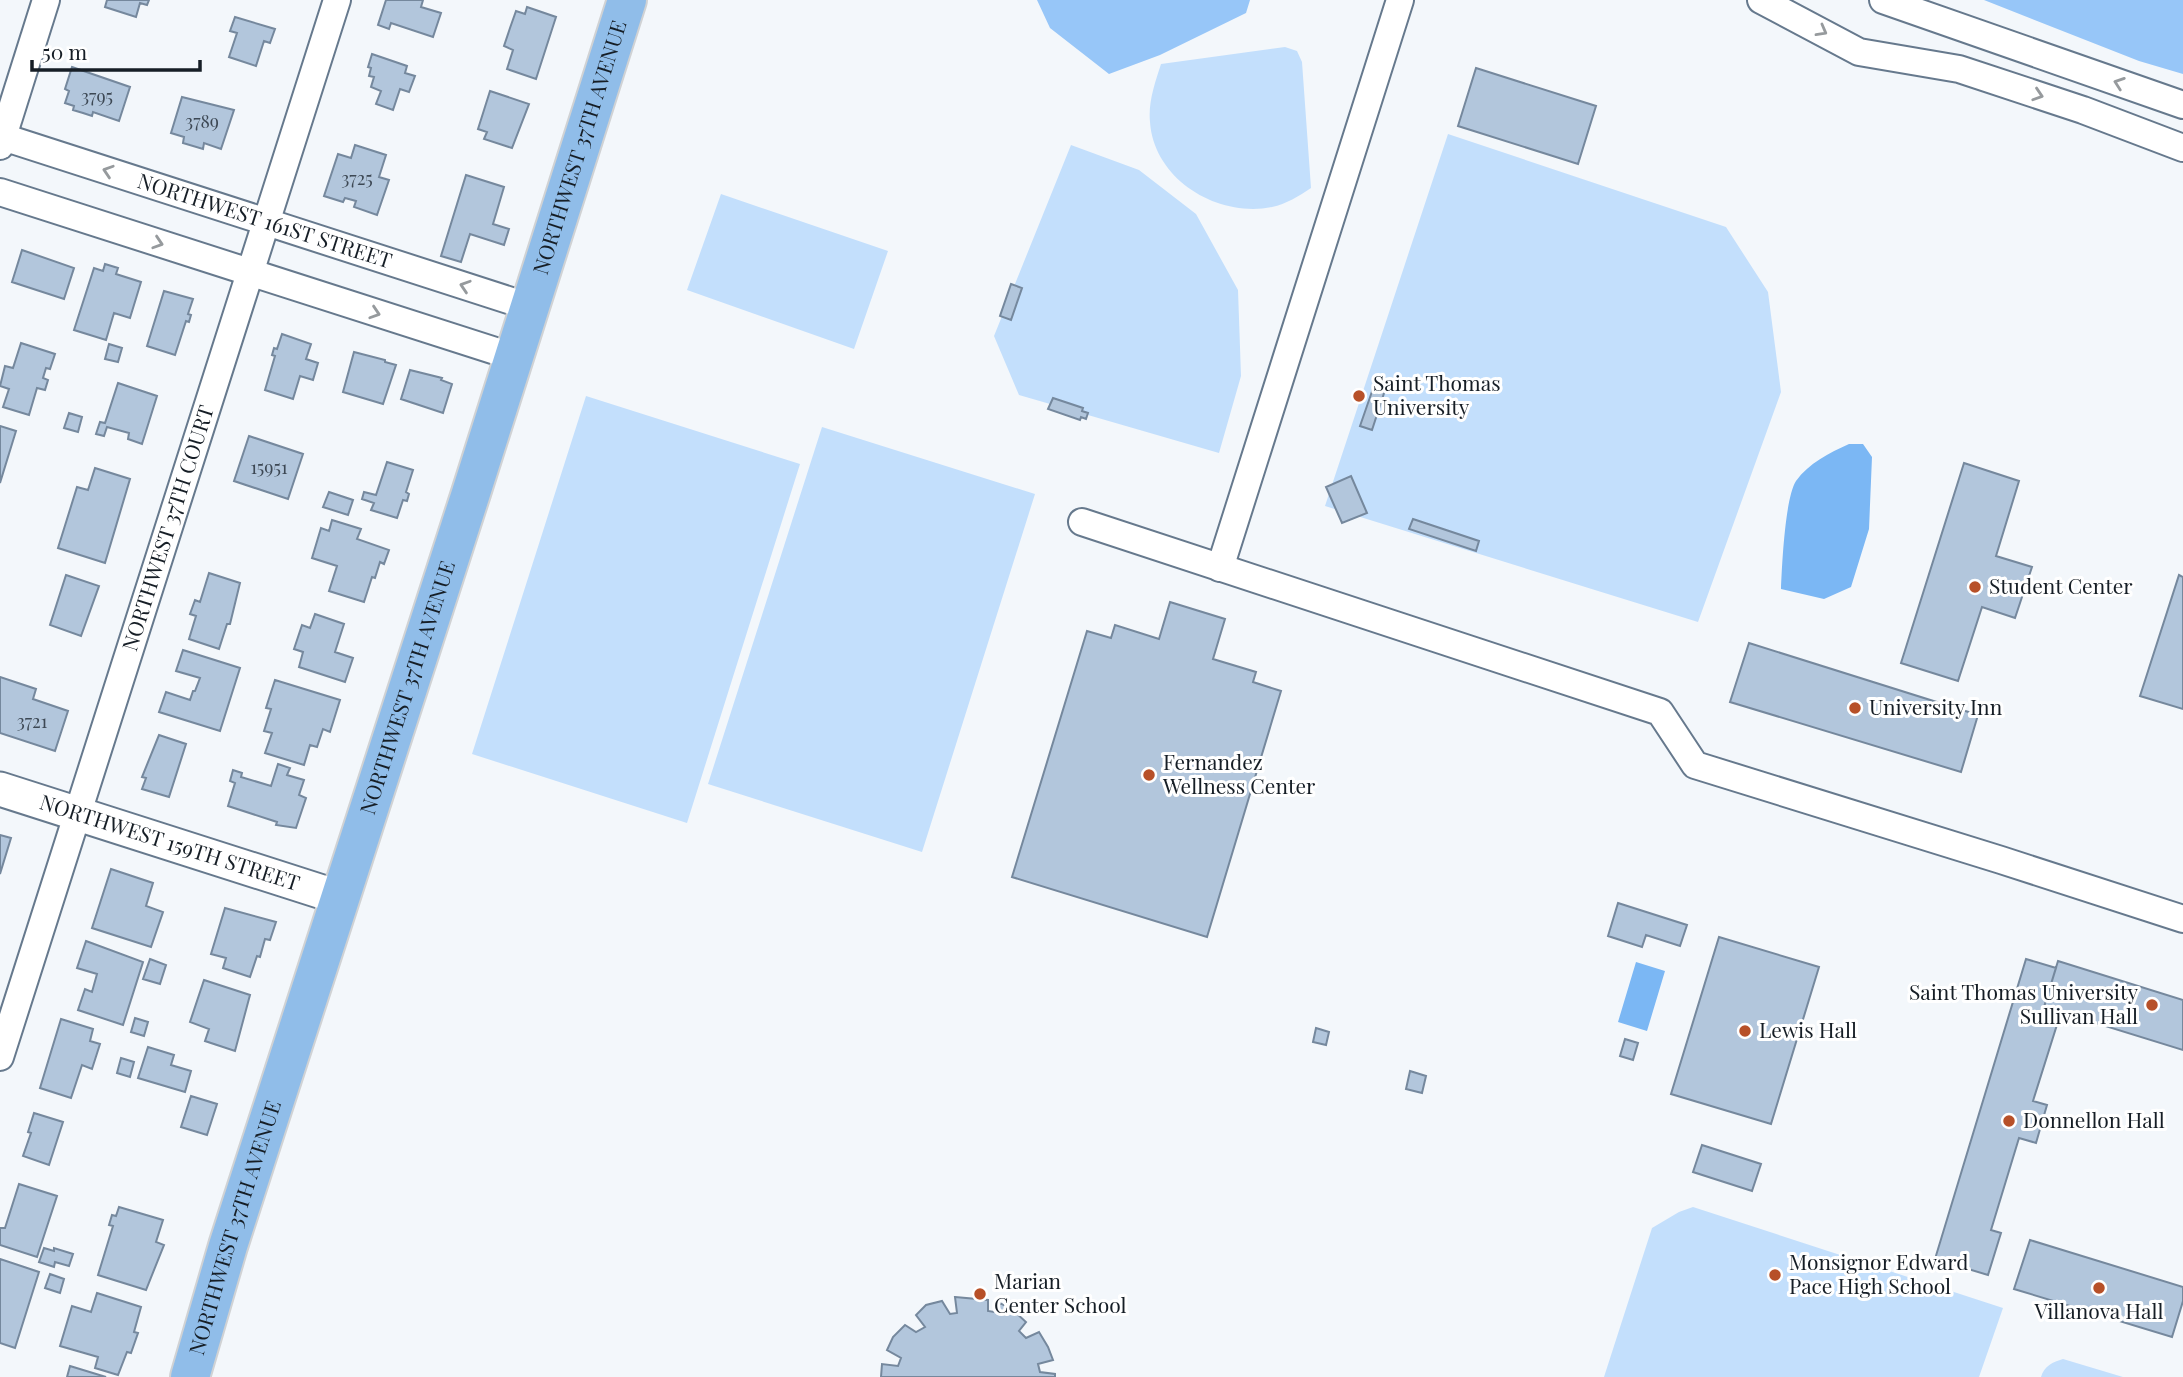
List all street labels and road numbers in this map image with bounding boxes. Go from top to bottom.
street label: NORTHWEST 37TH AVENUE [525,16,632,278]
street label: NORTHWEST 161ST STREET [134,165,396,274]
street label: NORTHWEST 37TH COURT [114,401,219,654]
street label: NORTHWEST 37TH AVENUE [352,557,460,818]
street label: NORTHWEST 159TH STREET [37,787,304,896]
street label: NORTHWEST 37TH AVENUE [181,1096,286,1358]

